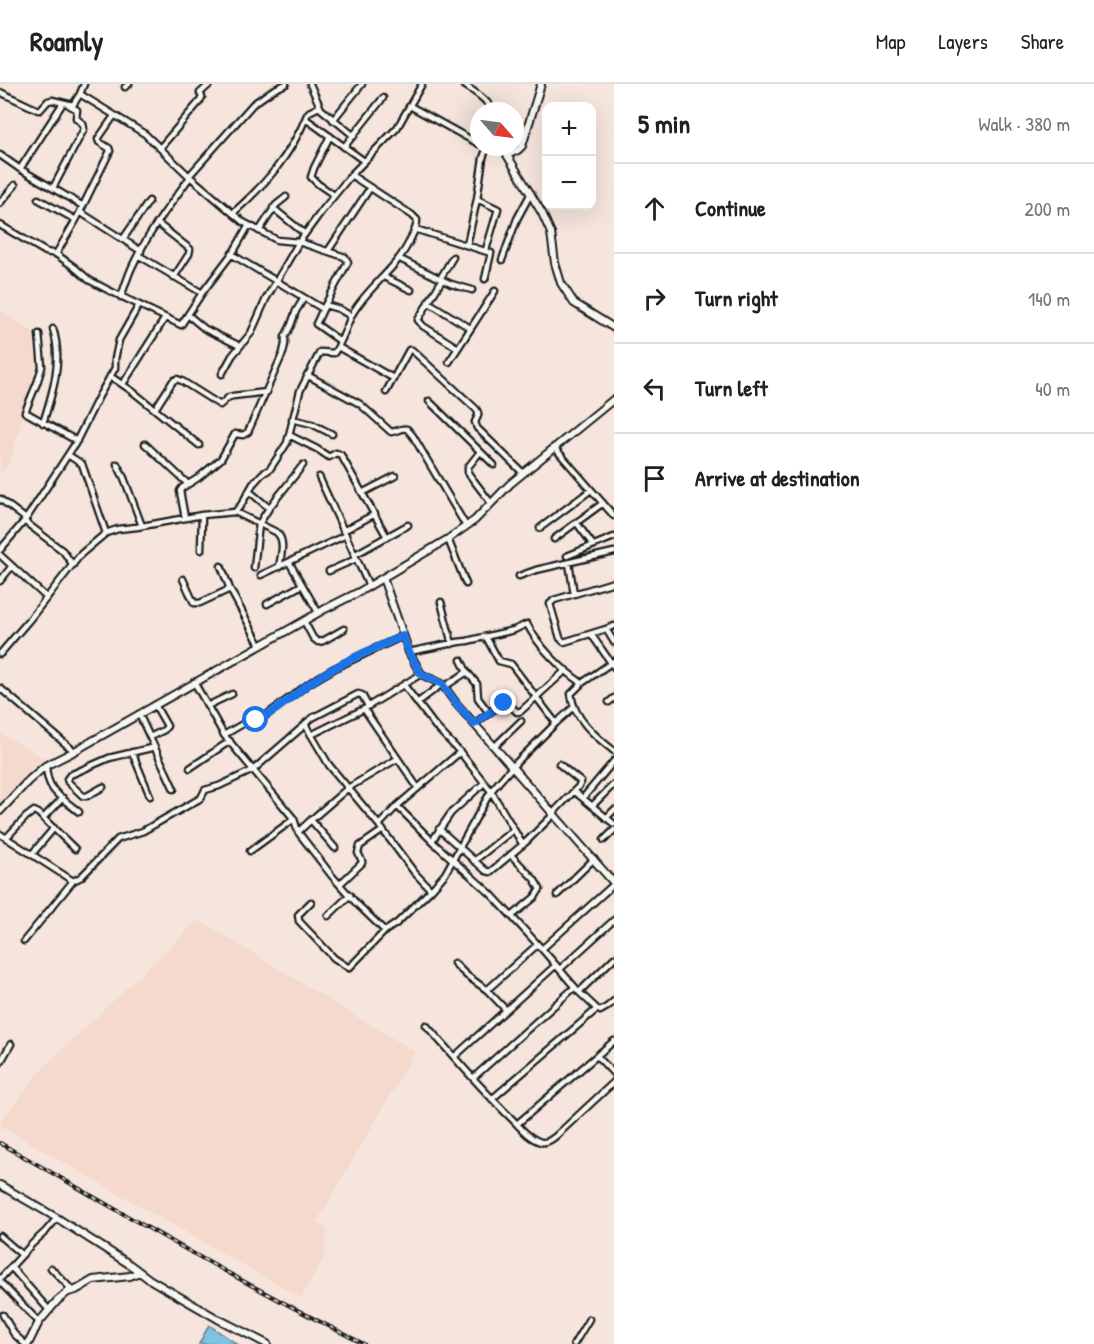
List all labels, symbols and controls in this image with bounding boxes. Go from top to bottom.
text: Roamly [30,22,103,60]
text: Map [876,27,905,56]
text: Layers [938,27,988,56]
text: Share [1021,27,1064,56]
north arrow [470,102,524,156]
map controls [542,102,596,210]
button: + [542,102,596,156]
text: 5 min [638,106,690,141]
text: Walk · 380 m [978,110,1070,137]
button: − [542,156,596,210]
icon: ahead [638,192,671,225]
text: Continue [695,193,766,223]
text: 200 m [1025,195,1070,222]
icon: right [638,282,671,315]
text: Turn right [695,283,778,313]
text: 140 m [1028,285,1070,312]
icon: left [638,372,671,405]
text: Turn left [695,373,768,403]
text: 40 m [1035,375,1070,402]
icon: arrive [638,462,671,495]
text: Arrive at destination [695,463,860,493]
route end [490,689,516,715]
route start [242,706,268,732]

